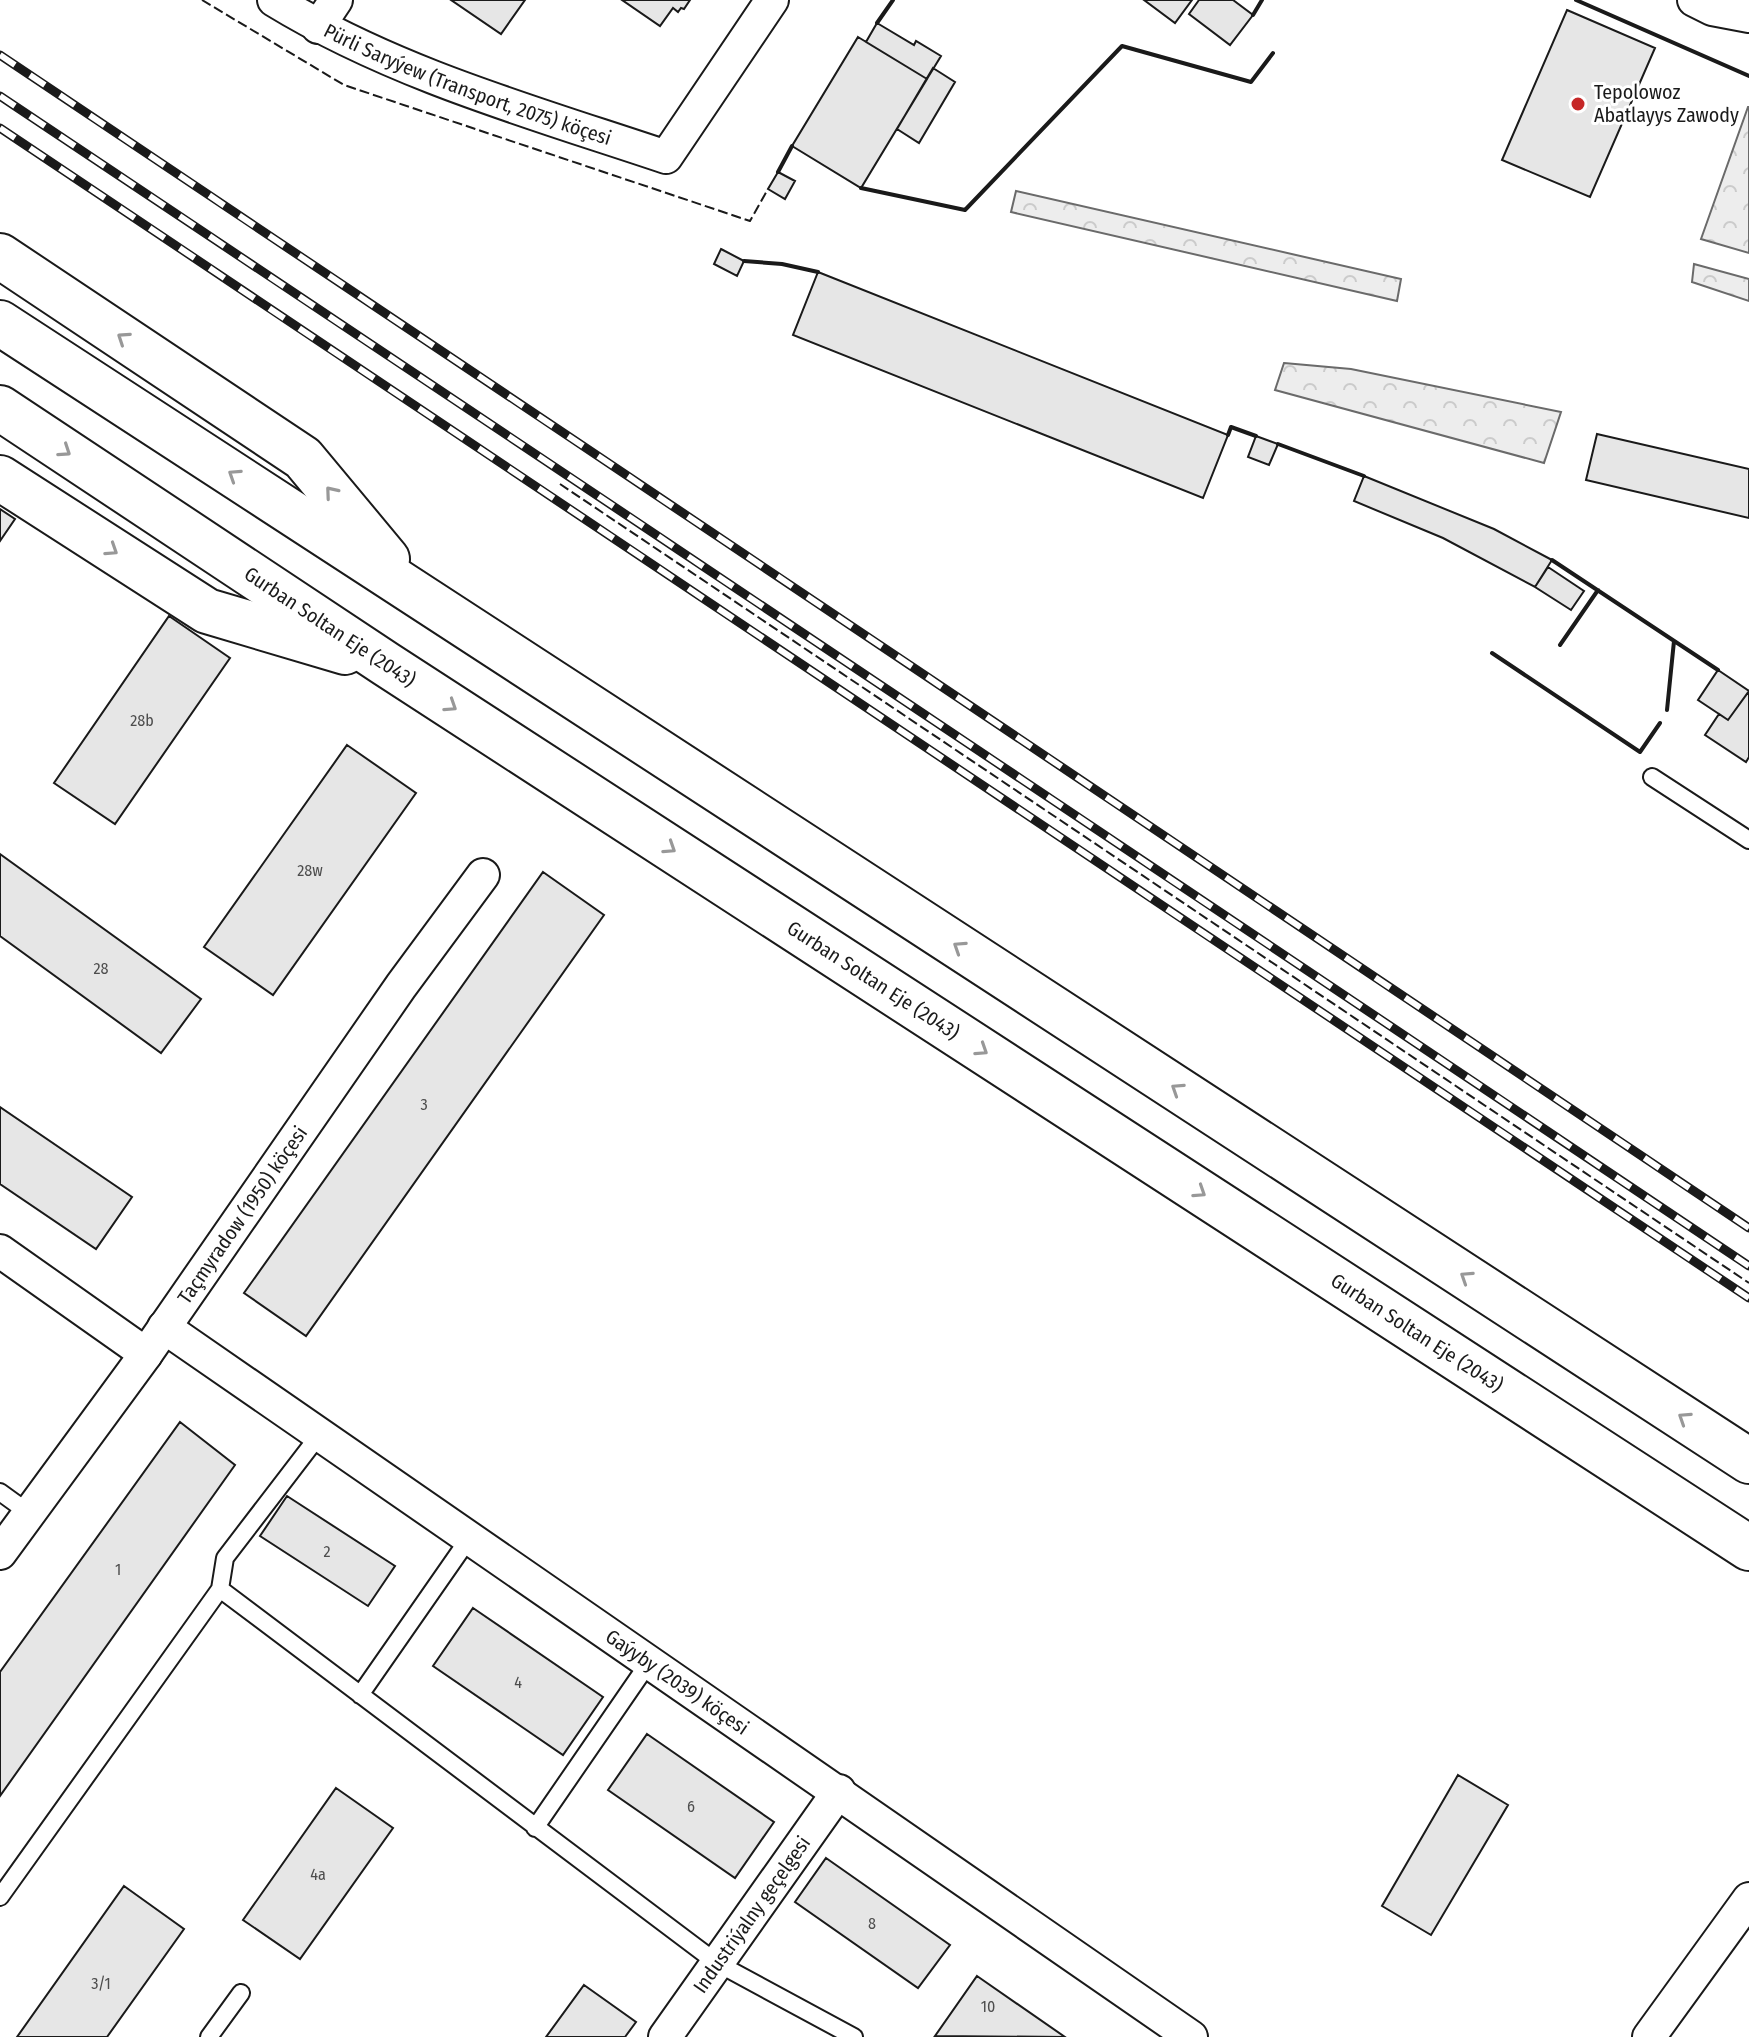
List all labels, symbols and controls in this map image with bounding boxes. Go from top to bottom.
street label: Pürli Saryýew (Transport, 2075) köçesi [320,18,614,150]
place label: Tepolowoz Abatlayys Zawody [1594,80,1739,127]
marker: Tepolowoz Abatlayys Zawody [1569,95,1587,113]
one-way arrow [117,333,132,348]
one-way arrow [56,442,71,457]
one-way arrow [228,470,243,485]
one-way arrow [326,486,341,501]
one-way arrow [104,541,118,556]
street label: Gurban Soltan Eje (2043) [240,562,420,692]
one-way arrow [443,697,457,712]
house number: 28b [130,711,154,730]
one-way arrow [661,838,675,853]
house number: 28w [297,861,323,880]
street label: Gurban Soltan Eje (2043) [783,916,964,1045]
one-way arrow [954,942,968,957]
house number: 28 [93,959,109,978]
one-way arrow [973,1041,987,1056]
one-way arrow [1172,1084,1186,1099]
house number: 3 [420,1095,428,1114]
street label: Taçmyradow (1950) köçesi [172,1122,312,1308]
one-way arrow [1191,1182,1205,1197]
street label: Gurban Soltan Eje (2043) [1326,1268,1508,1397]
one-way arrow [1460,1271,1474,1286]
one-way arrow [1678,1413,1692,1428]
house number: 2 [323,1542,331,1561]
house number: 1 [115,1560,121,1579]
street label: Gaýyby (2039) köçesi [601,1624,753,1740]
house number: 4 [514,1673,522,1692]
house number: 6 [687,1797,695,1816]
street label: Industriýalny geçelgesi [688,1831,815,1998]
house number: 4a [310,1865,326,1884]
house number: 8 [868,1914,876,1933]
house number: 3/1 [91,1974,111,1993]
house number: 10 [981,1997,995,2016]

